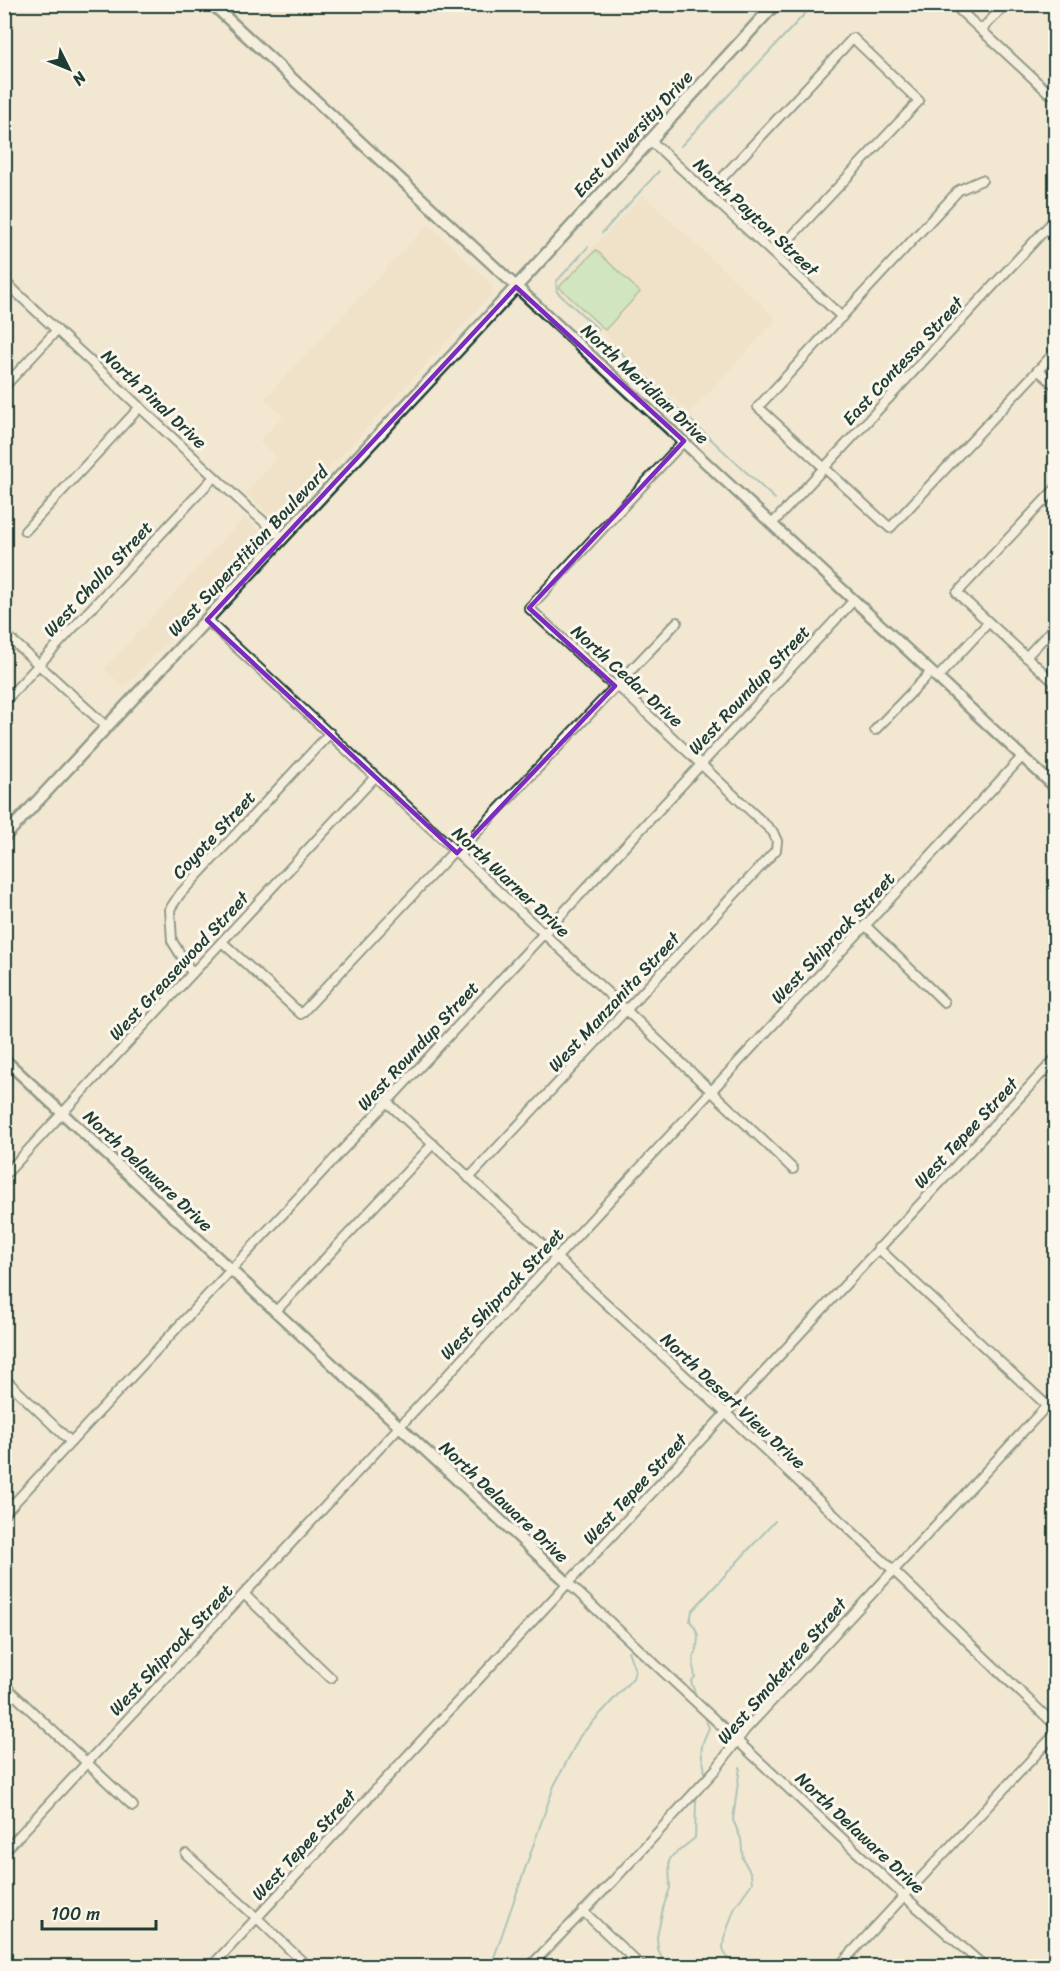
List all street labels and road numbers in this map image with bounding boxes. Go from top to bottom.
street label: East University Drive [565,62,701,205]
street label: North Payton Street [685,150,827,285]
street label: East Contessa Street [834,288,972,433]
street label: North Meridian Drive [573,315,717,453]
street label: North Pinal Drive [93,341,215,457]
street label: West Superstition Boulevard [159,457,338,644]
street label: West Cholla Street [35,513,161,645]
street label: North Cedar Drive [563,616,691,736]
street label: West Roundup Street [680,617,818,763]
street label: Coyote Street [164,783,264,887]
street label: North Warner Drive [444,818,578,946]
street label: West Shiprock Street [763,864,903,1012]
street label: West Greasewood Street [101,883,258,1048]
street label: West Manzanita Street [540,924,689,1080]
street label: West Roundup Street [349,973,487,1119]
street label: West Tepee Street [905,1069,1027,1196]
street label: North Delaware Drive [75,1102,221,1240]
street label: West Shiprock Street [432,1220,572,1368]
street label: North Desert View Drive [653,1324,813,1478]
street label: West Tepee Street [574,1425,696,1552]
street label: North Delaware Drive [431,1433,577,1571]
street label: West Shiprock Street [101,1576,241,1724]
street label: West Smoketree Street [709,1590,856,1752]
street label: North Delaware Drive [787,1764,933,1902]
street label: West Tepee Street [243,1781,365,1908]

